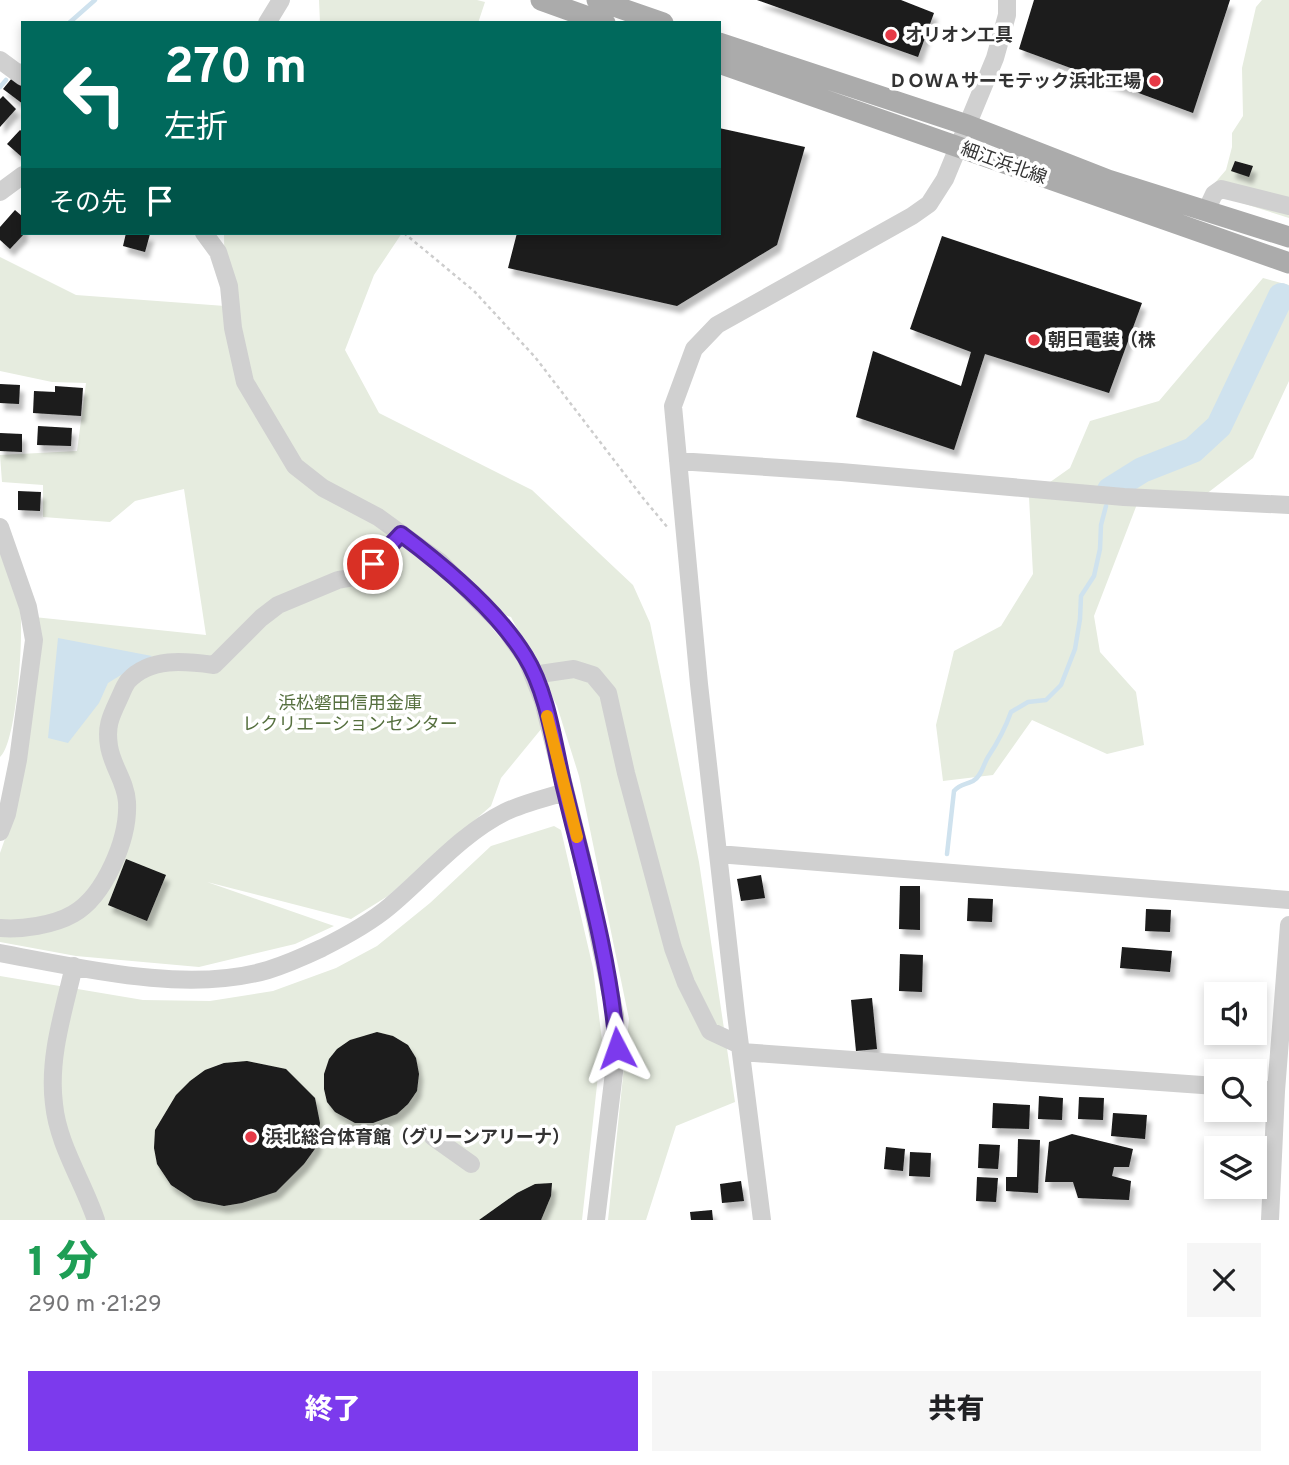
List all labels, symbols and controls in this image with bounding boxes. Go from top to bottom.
place label: オリオン工具 [905,25,1013,48]
marker: オリオン工具 [883,27,899,43]
text: 270 m [164,39,307,101]
icon: left [49,49,140,140]
place label: ＤＯＷＡサーモテック浜北工場 [889,71,1141,94]
marker: ＤＯＷＡサーモテック浜北工場 [1147,73,1163,89]
text: 左折 [164,109,228,149]
street label: 細江浜北線 [957,138,1050,191]
icon: arrive [141,182,179,220]
text: その先 [49,188,127,221]
place label: 朝日電装（株 [1048,330,1156,353]
marker: 朝日電装（株 [1026,332,1042,348]
pin [343,534,403,594]
icon: arrive [354,545,392,583]
park label: 浜松磐田信用金庫 レクリエーションセンター [242,693,458,737]
map controls [1204,982,1267,1199]
button: sound [1204,982,1267,1045]
position arrow [580,1011,654,1085]
button: search [1204,1059,1267,1122]
place label: 浜北総合体育館（グリーンアリーナ） [265,1127,570,1150]
marker: 浜北総合体育館（グリーンアリーナ） [243,1129,259,1145]
button: layers [1204,1136,1267,1199]
text: 1 分 [28,1238,98,1291]
button: close [1187,1243,1261,1317]
text: 290 m · 21:29 [28,1291,162,1320]
button: 終了 [28,1371,638,1451]
button: 共有 [652,1371,1261,1451]

